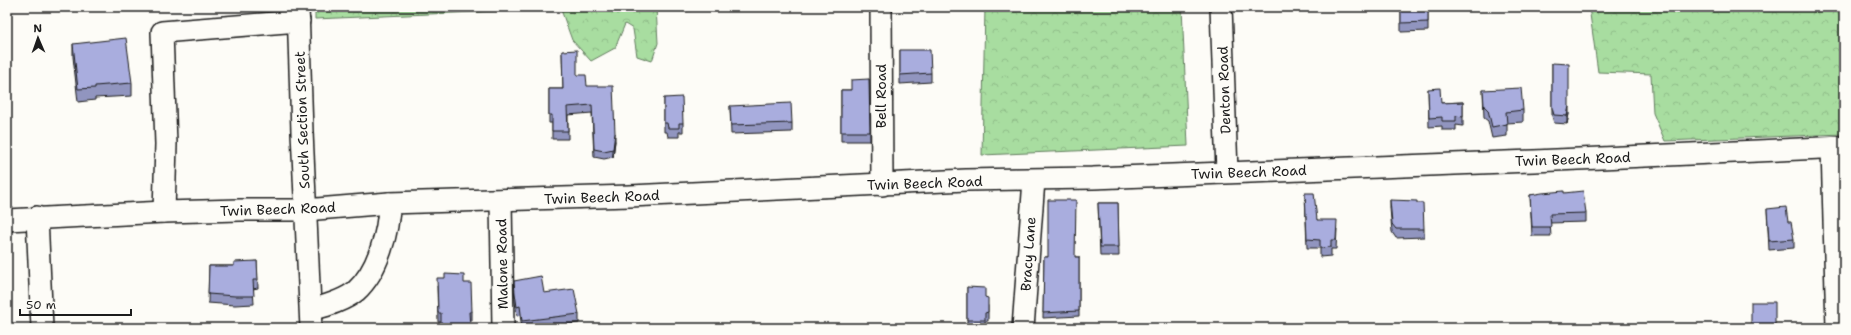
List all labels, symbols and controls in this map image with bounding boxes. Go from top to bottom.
north arrow [18,18,58,58]
text: N [33,21,43,36]
street label: Denton Road [1213,46,1235,134]
street label: South Section Street [291,51,313,189]
street label: Bell Road [872,64,890,128]
street label: Twin Beech Road [1515,148,1631,170]
street label: Twin Beech Road [1191,161,1307,183]
street label: Twin Beech Road [867,172,983,194]
street label: Twin Beech Road [544,186,660,208]
street label: Twin Beech Road [220,198,336,220]
street label: Bracy Lane [1016,216,1040,292]
street label: Malone Road [492,218,512,310]
scale bar [20,291,131,317]
text: 50 m [26,297,56,313]

